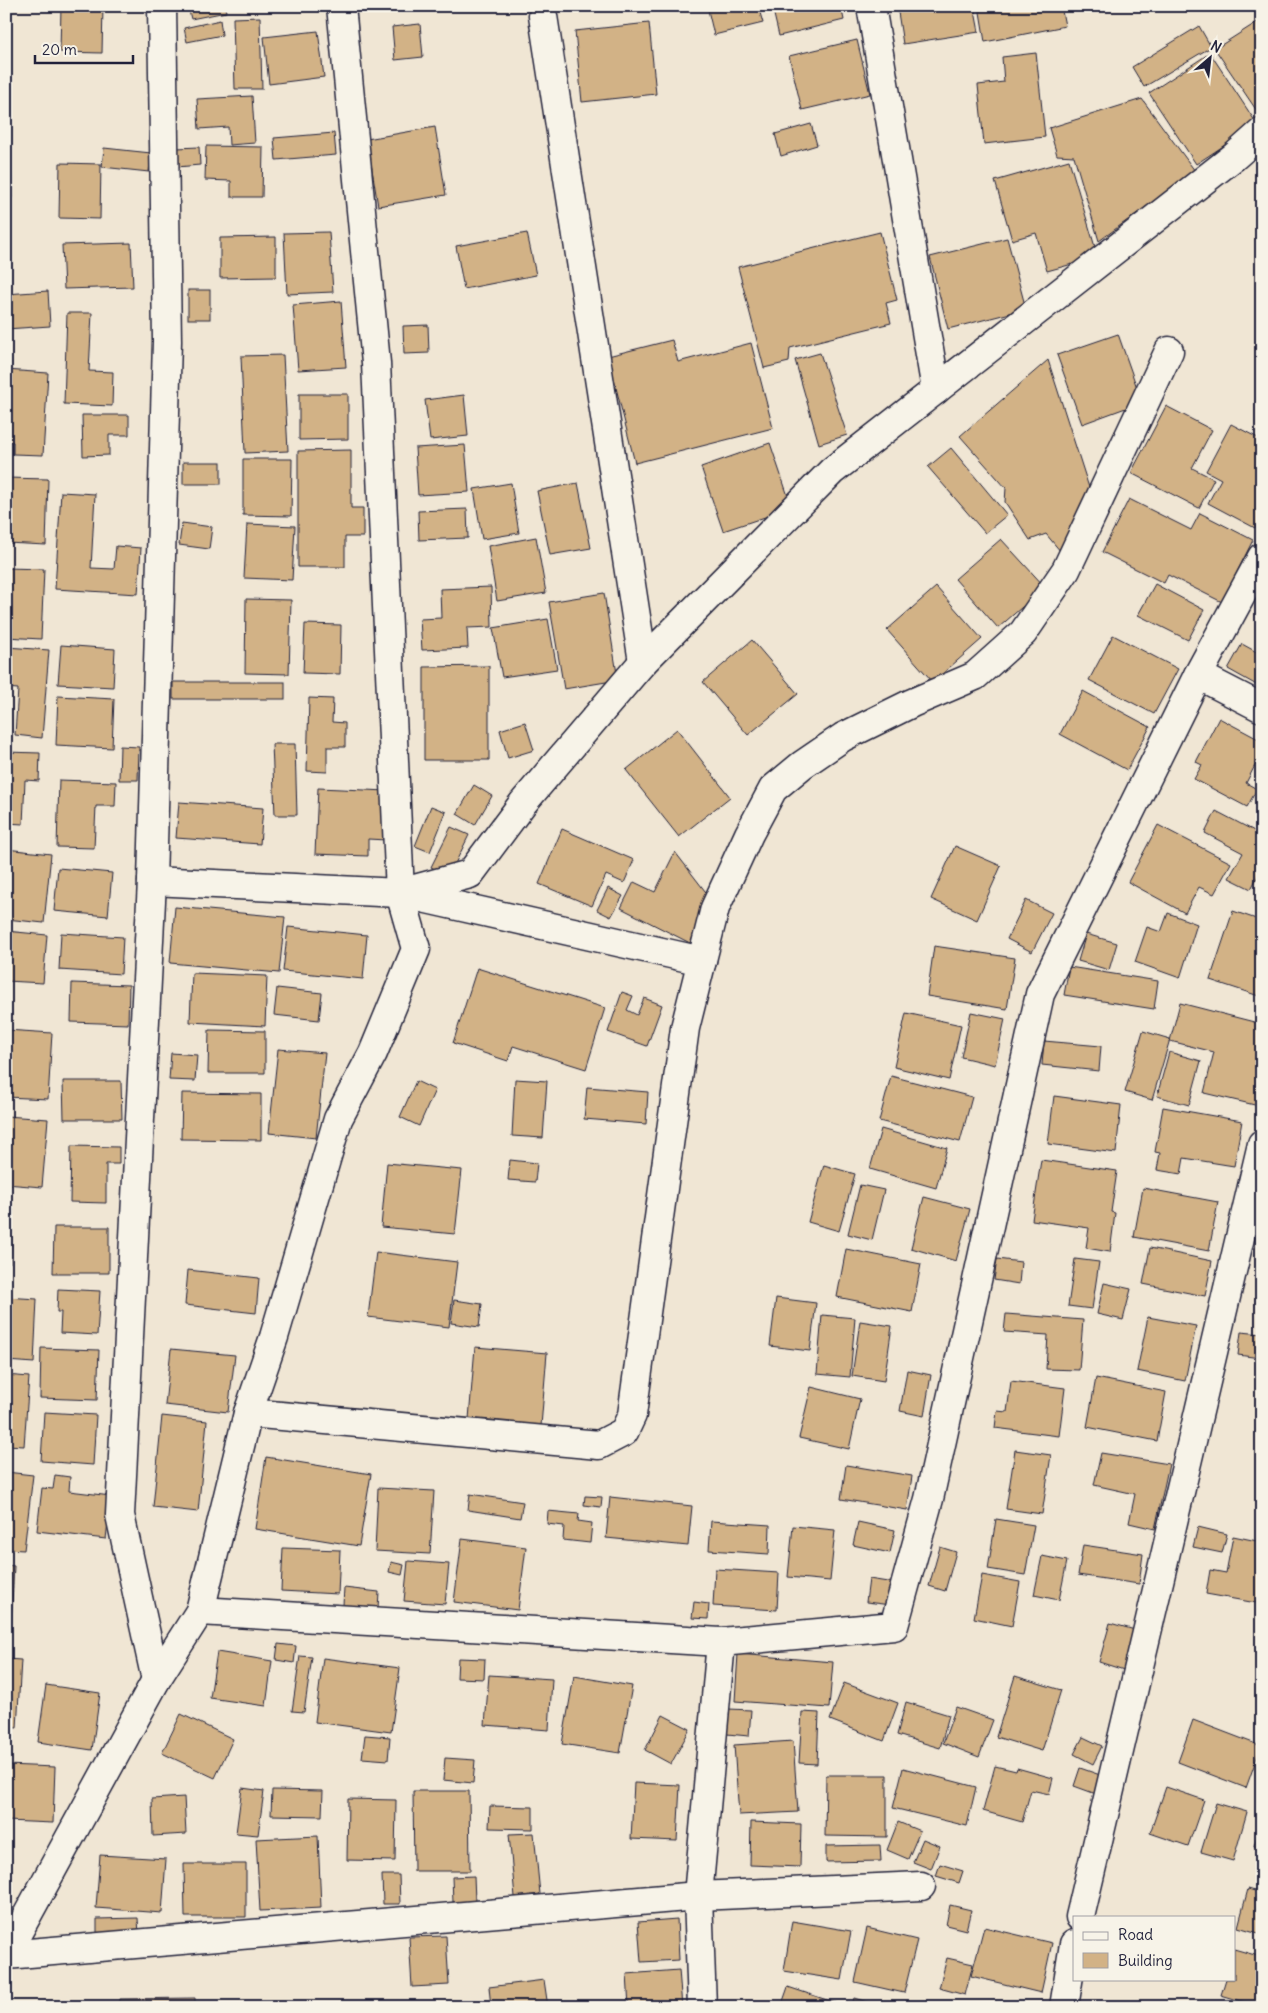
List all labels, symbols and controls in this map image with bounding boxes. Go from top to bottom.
scale bar [35,32,132,64]
north arrow [1186,32,1236,82]
text: N [1208,36,1225,57]
text: 20 m [42,40,77,59]
legend [1073,1916,1236,1980]
text: Road [1118,1925,1153,1944]
text: Building [1118,1951,1173,1970]

